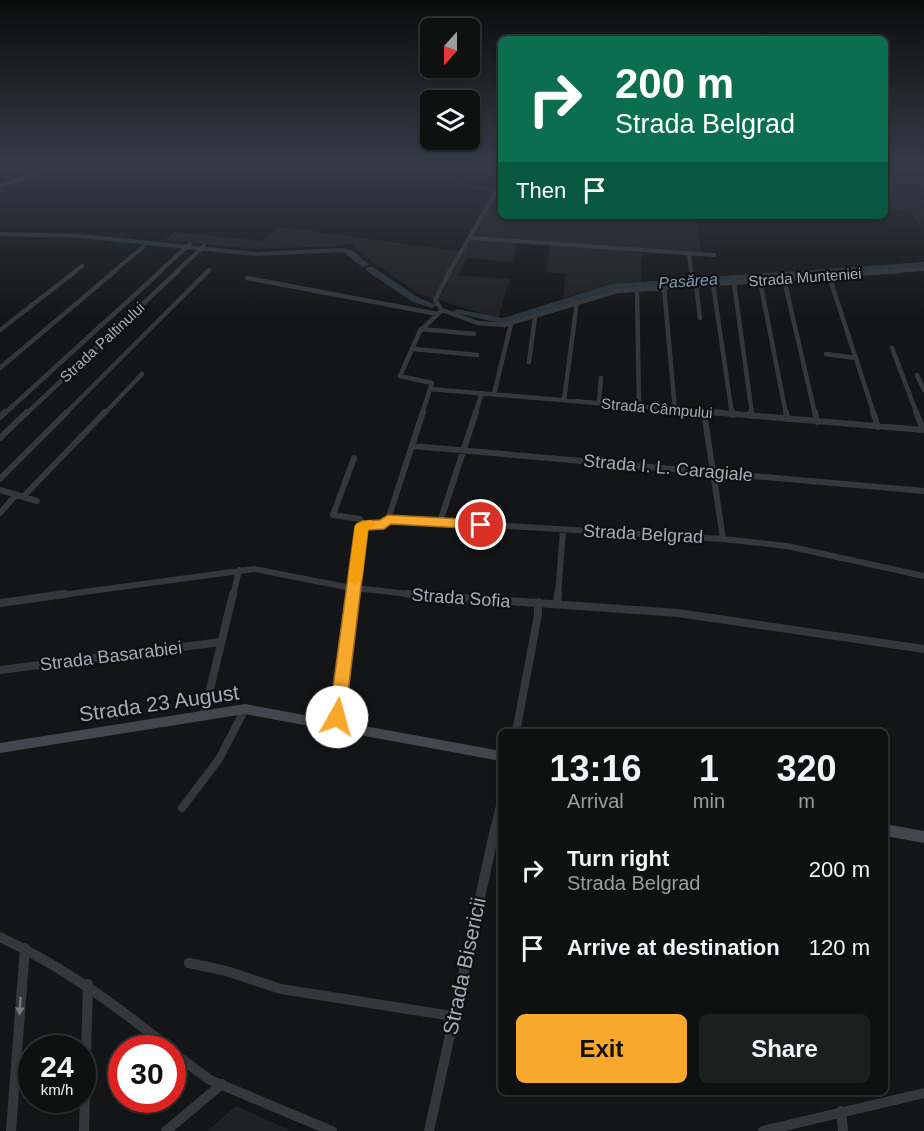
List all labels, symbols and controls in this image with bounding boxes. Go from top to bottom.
north arrow [420,18,480,78]
map controls [420,18,480,150]
icon: right [516,60,594,138]
text: 200 m [615,60,734,107]
button: layers [420,90,480,150]
text: Strada Belgrad [615,109,795,139]
icon: arrive [578,174,611,207]
text: Then [516,178,566,203]
street label: Strada Munteniei [748,265,862,289]
water label: Pasărea [658,270,718,292]
street label: Strada Paltinului [56,299,148,385]
street label: Strada Câmpului [601,395,713,421]
street label: Strada I. L. Caragiale [582,451,754,485]
pin [455,499,506,550]
icon: arrive [464,508,497,541]
street label: Strada Belgrad [583,521,703,547]
street label: Strada Sofia [411,585,512,611]
street label: Strada Basarabiei [39,637,183,675]
street label: Strada 23 August [78,680,241,726]
position arrow [305,685,369,749]
text: 13:16 [549,748,641,789]
text: 1 [699,748,719,789]
text: 320 [776,748,837,789]
text: Arrival [567,790,624,812]
text: min [693,790,725,812]
text: m [798,790,815,812]
text: Turn right [567,846,669,871]
icon: right [516,854,549,887]
text: 200 m [809,857,870,882]
text: Strada Belgrad [567,872,700,894]
street label: Strada Bisericii [438,895,490,1037]
icon: arrive [516,932,549,965]
text: Arrive at destination [567,935,780,960]
text: 120 m [809,935,870,960]
one-way arrow [15,996,25,1015]
button: Exit [516,1014,687,1083]
button: Share [699,1014,870,1083]
speed limit sign: 30 [108,1035,186,1113]
text: 24 [40,1050,74,1083]
text: km/h [41,1081,73,1098]

